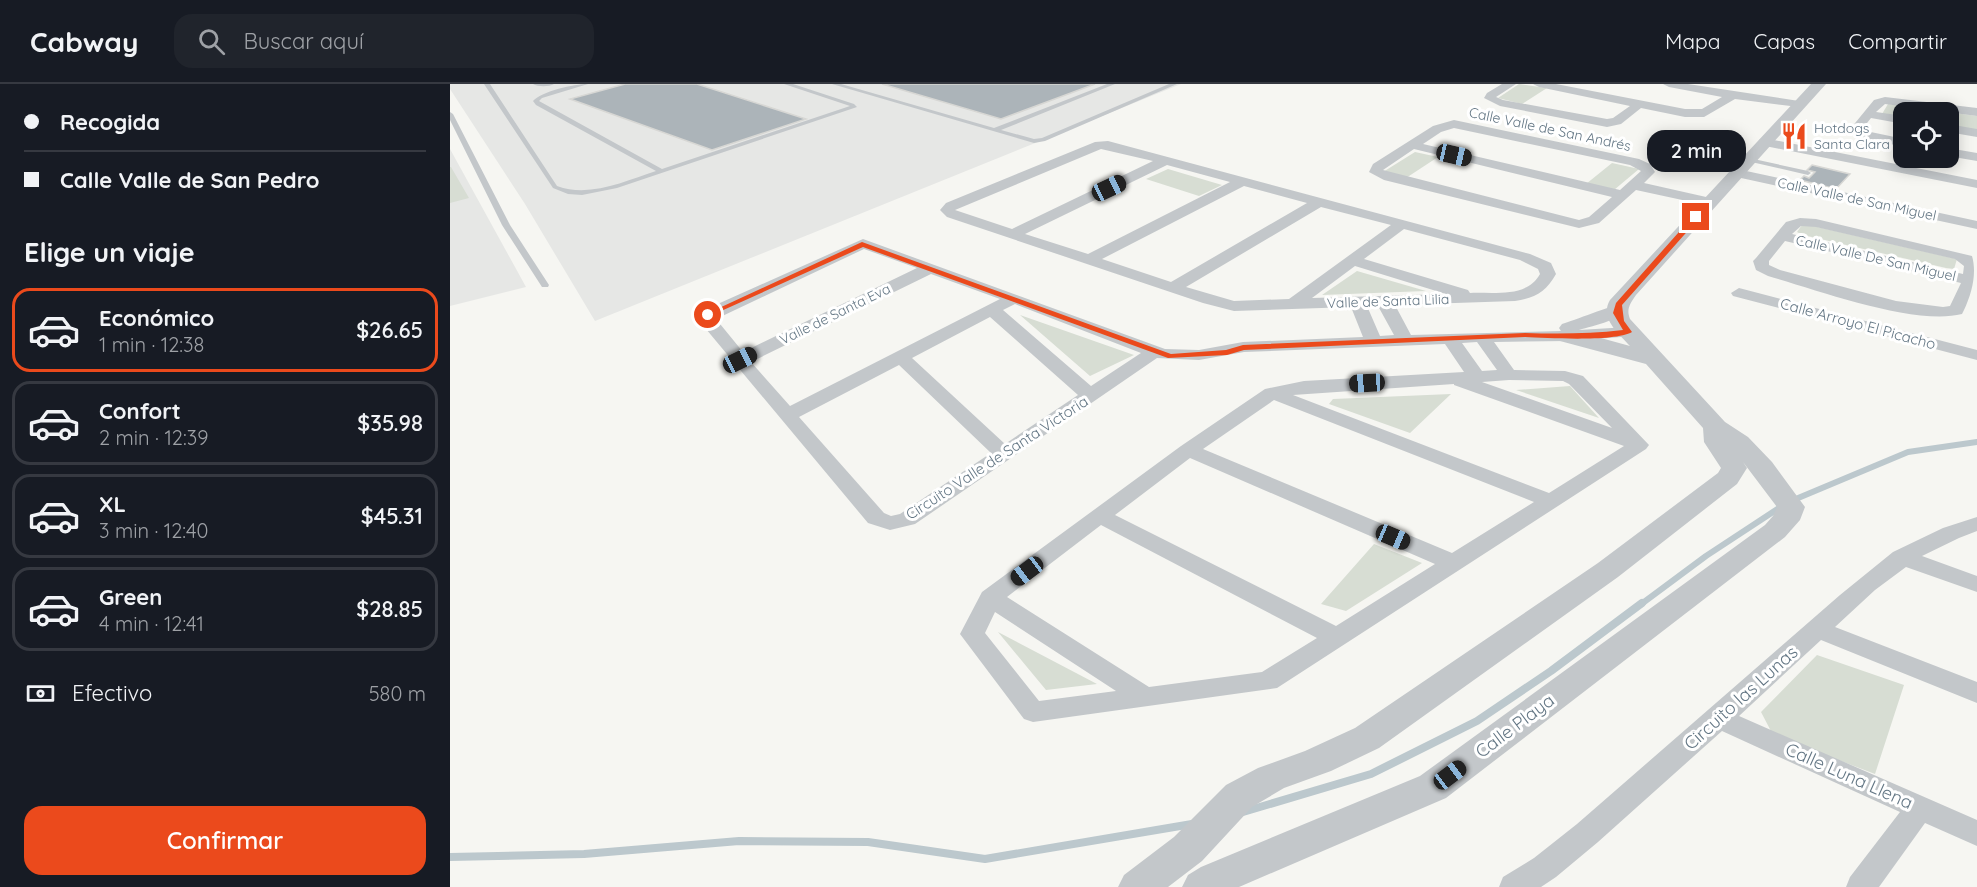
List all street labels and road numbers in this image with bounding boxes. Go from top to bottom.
street label: Calle Valle de San Andrés [1467,103,1633,155]
street label: Calle Valle de San Miguel [1776,173,1938,225]
street label: Calle Valle De San Miguel [1794,231,1958,285]
street label: Valle de Santa Eva [777,279,893,349]
street label: Valle de Santa Lilia [1326,290,1450,312]
street label: Calle Arroyo El Picacho [1778,294,1938,353]
street label: Circuito Valle de Santa Victoria [902,391,1091,524]
street label: Circuito las Lunas [1679,640,1802,755]
street label: Calle Playa [1471,689,1559,763]
street label: Calle Luna Llena [1782,737,1916,814]

